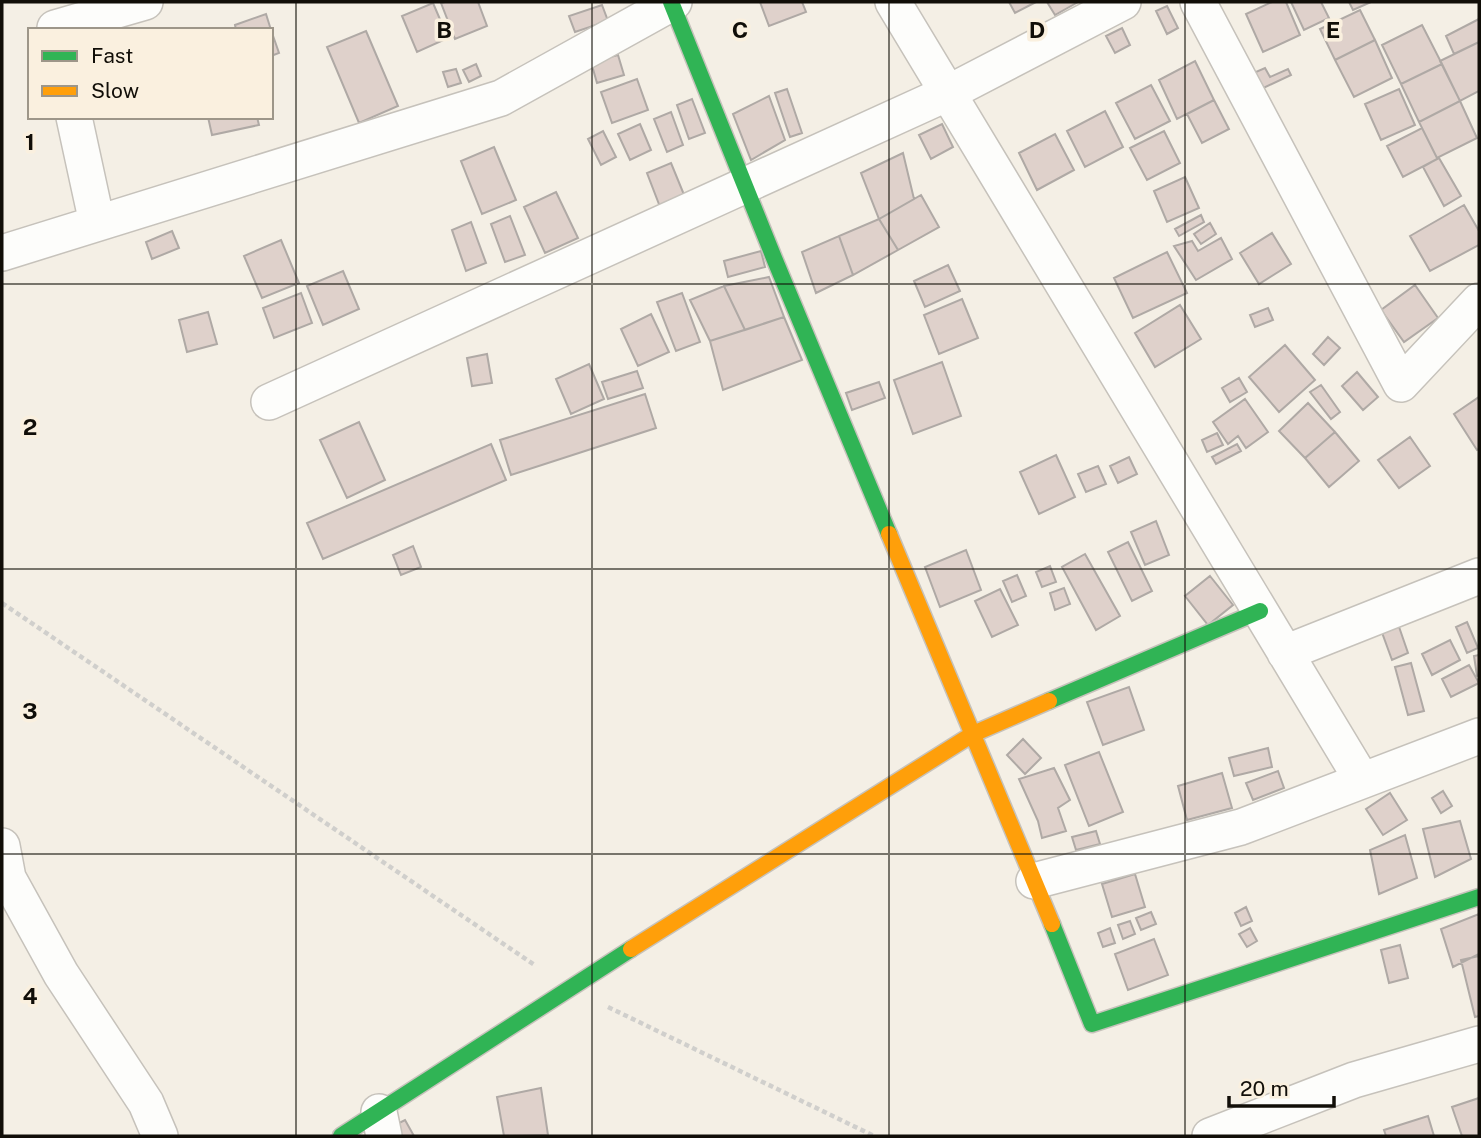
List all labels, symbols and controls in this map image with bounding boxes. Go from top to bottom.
text: B [436,16,452,43]
text: C [732,16,748,43]
text: D [1029,16,1045,43]
text: E [1326,16,1340,43]
legend [28,28,273,119]
text: Fast [91,43,133,68]
text: Slow [91,78,139,103]
text: 1 [25,128,35,155]
text: 2 [23,413,37,440]
text: 3 [22,697,38,724]
text: 4 [22,982,38,1009]
scale bar [1229,1064,1334,1108]
text: 20 m [1240,1076,1289,1101]

